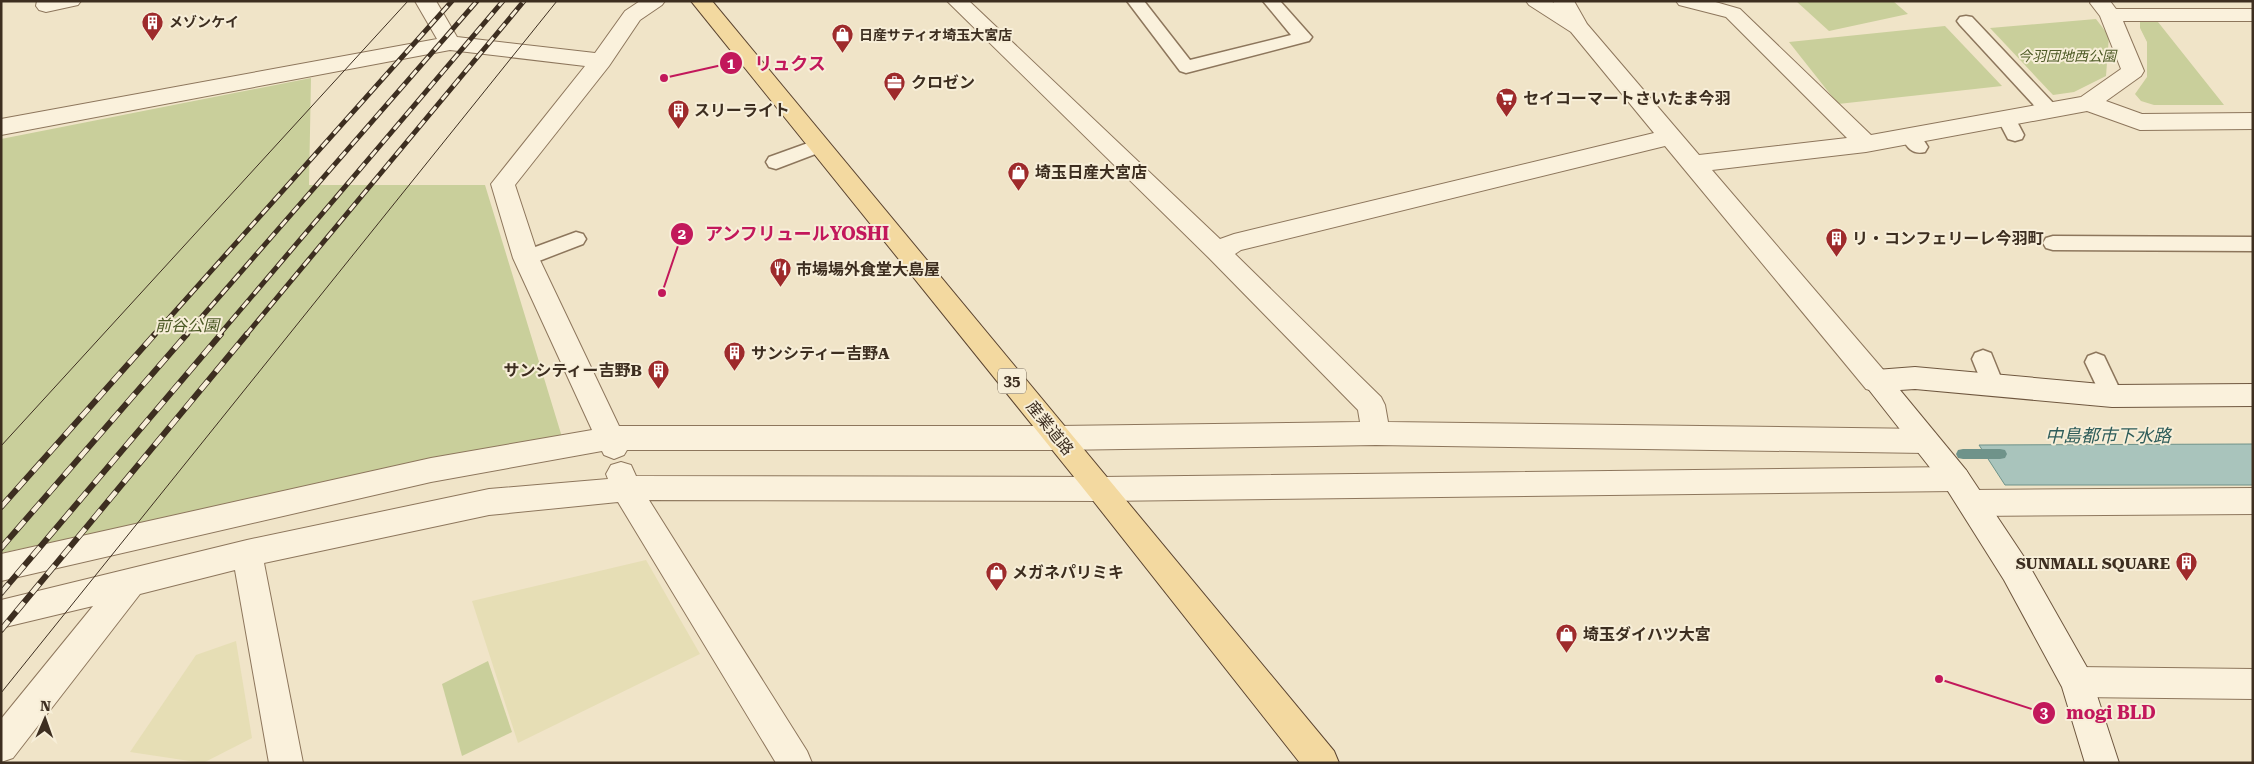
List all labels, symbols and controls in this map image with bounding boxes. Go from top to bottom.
building icon: メゾンケイ [141,10,165,41]
place label: メゾンケイ [169,14,239,30]
shop icon: 日産サティオ埼玉大宮店 [831,23,855,54]
place label: 日産サティオ埼玉大宮店 [859,27,1012,43]
callout: リュクス [719,47,836,80]
park label: 今羽団地西公園 [2018,48,2118,64]
text: リュクス [754,53,826,74]
text: 1 [727,55,736,73]
office icon: クロゼン [883,70,907,101]
place label: クロゼン [911,73,975,92]
supermarket icon: セイコーマートさいたま今羽 [1495,86,1519,117]
place label: セイコーマートさいたま今羽 [1523,89,1731,108]
building icon: スリーライト [666,98,690,129]
place label: スリーライト [694,101,790,120]
shop icon: 埼玉日産大宮店 [1007,160,1031,191]
place label: 埼玉日産大宮店 [1035,163,1147,182]
callout: アンフリュールYOSHI [669,217,899,250]
text: アンフリュールYOSHI [705,223,889,244]
text: 2 [678,225,686,243]
building icon: リ・コンフェリーレ今羽町 [1824,226,1848,257]
place label: リ・コンフェリーレ今羽町 [1852,229,2044,248]
restaurant icon: 市場場外食堂大島屋 [768,257,792,288]
place label: 市場場外食堂大島屋 [796,260,940,279]
park label: 前谷公園 [155,316,221,335]
building icon: サンシティー吉野A [723,341,747,372]
place label: サンシティー吉野A [751,344,890,363]
building icon: サンシティー吉野B [646,358,670,389]
place label: サンシティー吉野B [503,361,642,380]
road number: 35 [998,368,1026,394]
street label: 産業道路 [1022,397,1078,459]
water label: 中島都市下水路 [2045,425,2173,446]
building icon: SUNMALL SQUARE [2174,551,2198,582]
place label: SUNMALL SQUARE [2016,554,2170,573]
shop icon: メガネパリミキ [984,560,1008,591]
place label: メガネパリミキ [1012,563,1124,582]
shop icon: 埼玉ダイハツ大宮 [1555,622,1579,653]
place label: 埼玉ダイハツ大宮 [1583,625,1711,644]
north arrow [20,694,70,744]
callout: mogi BLD [2032,696,2166,729]
text: N [40,698,51,714]
text: mogi BLD [2066,702,2156,723]
text: 3 [2040,704,2049,722]

